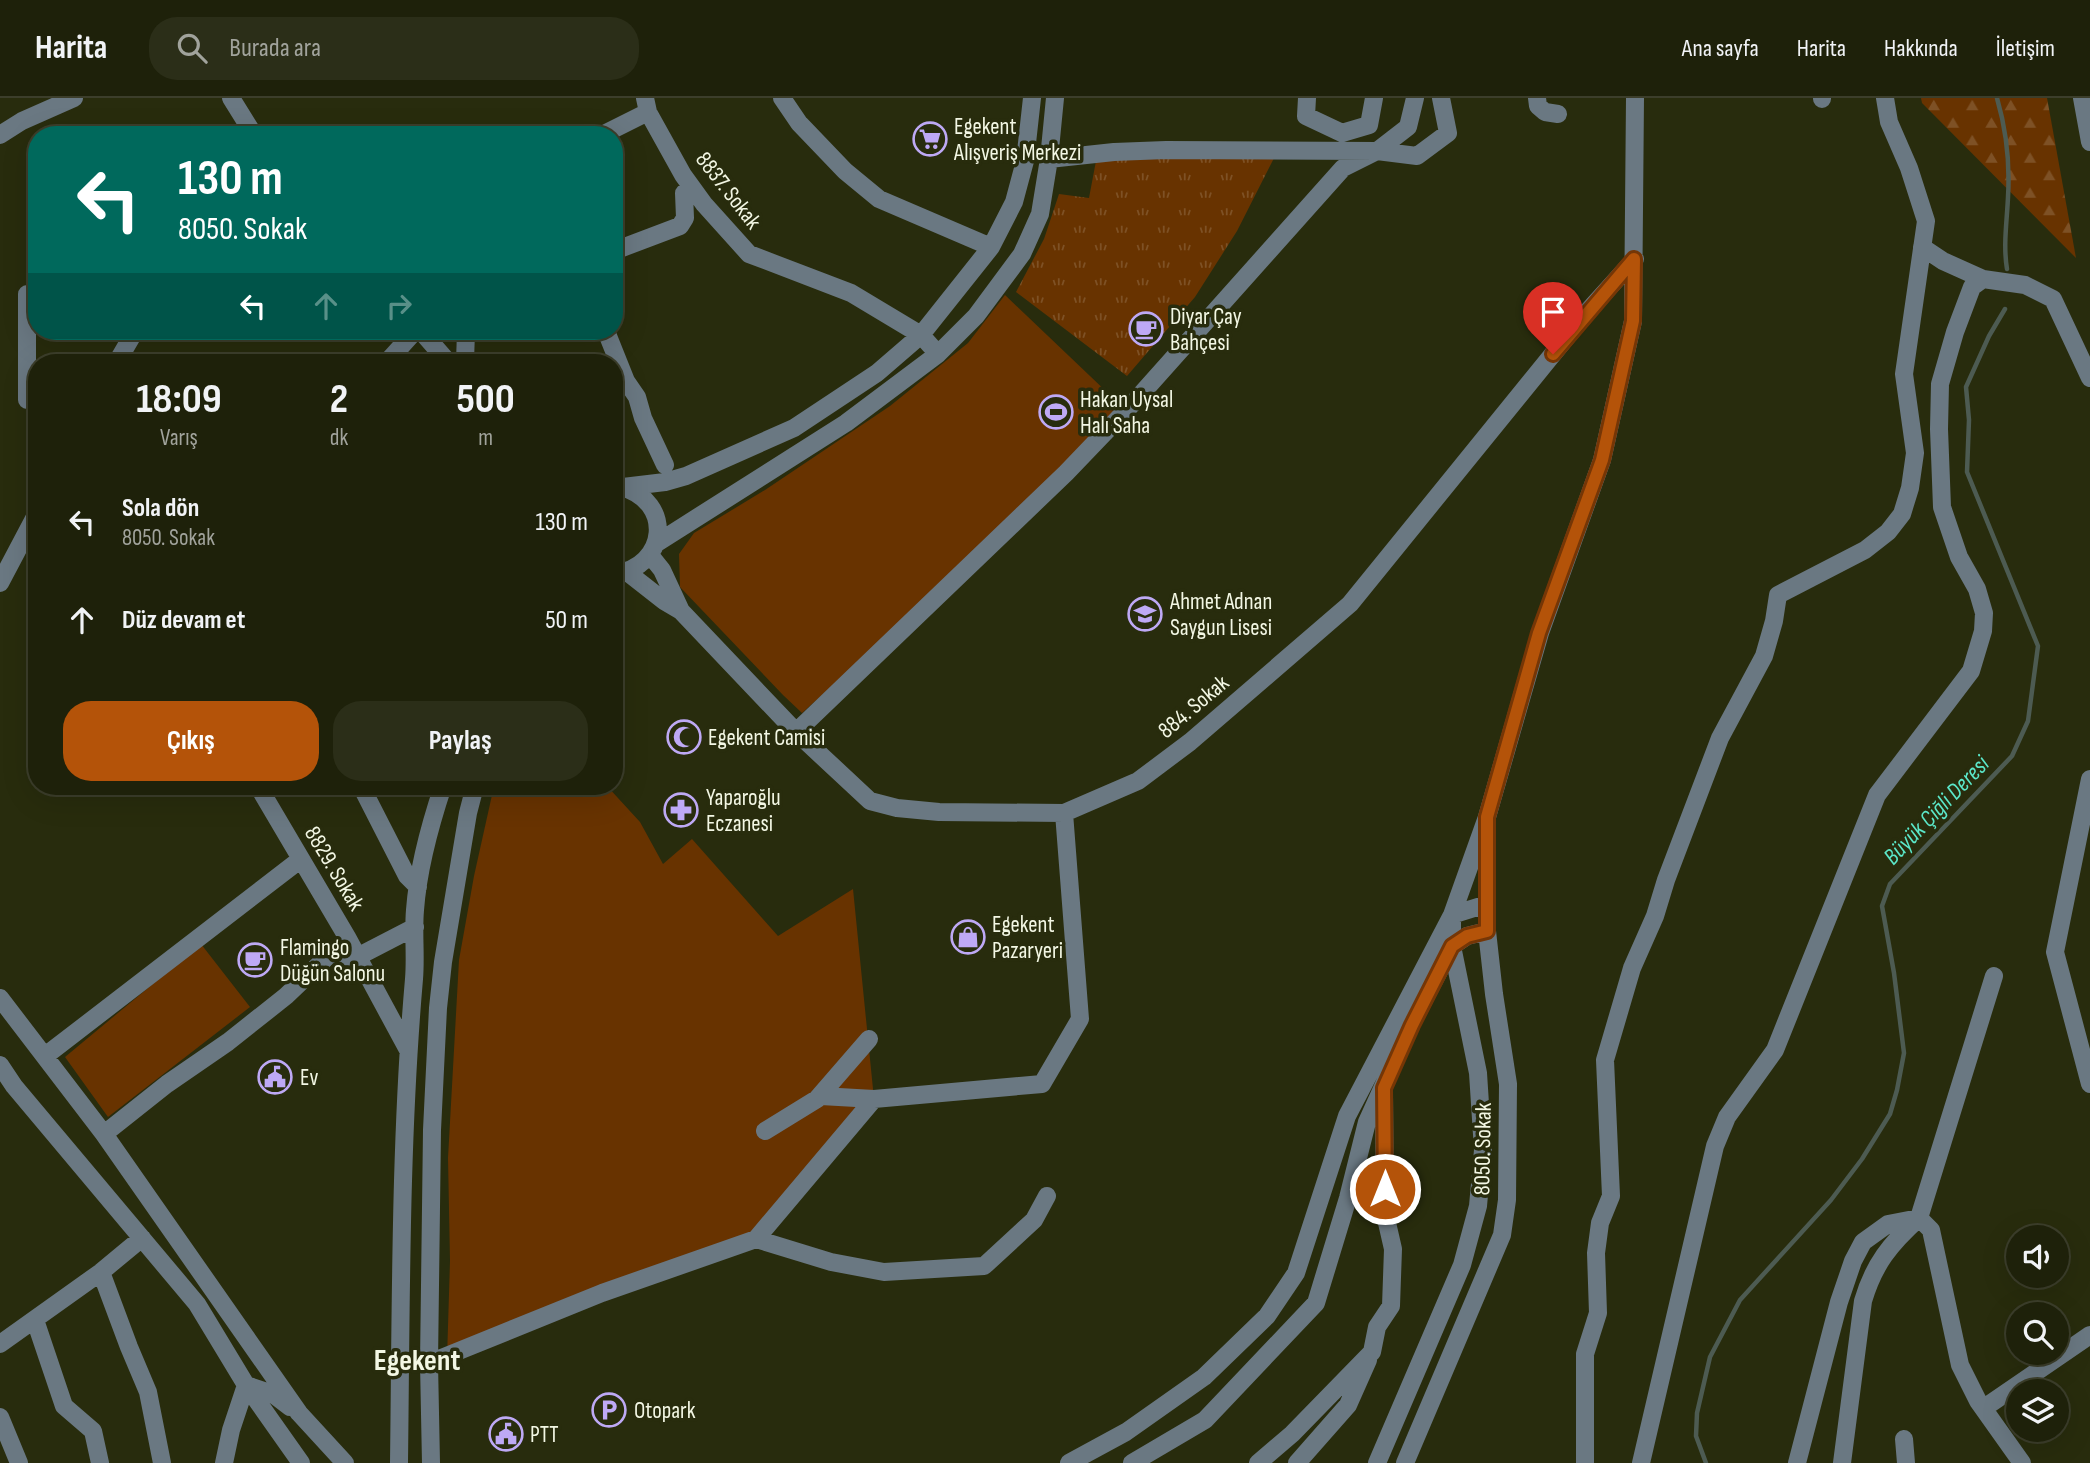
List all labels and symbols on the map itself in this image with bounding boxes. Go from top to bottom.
place label: Egekent Alışveriş Merkezi [953,113,1081,167]
supermarket icon: Egekent Alışveriş Merkezi [911,120,949,158]
street label: 8837. Sokak [689,146,767,235]
pin [1523,282,1583,354]
place label: Diyar Çay Bahçesi [1170,303,1242,357]
cafe icon: Diyar Çay Bahçesi [1127,310,1165,348]
place label: Hakan Uysal Halı Saha [1080,386,1173,440]
sports icon: Hakan Uysal Halı Saha [1037,393,1075,431]
place label: Ahmet Adnan Saygun Lisesi [1169,588,1272,642]
school or university icon: Ahmet Adnan Saygun Lisesi [1126,595,1164,633]
street label: 884. Sokak [1152,669,1235,745]
mosque icon: Egekent Camisi [665,718,703,756]
place label: Egekent Camisi [708,724,825,752]
water label: Büyük Çiğli Deresi [1877,749,1996,871]
place label: Yaparoğlu Eczanesi [706,784,781,838]
pharmacy icon: Yaparoğlu Eczanesi [662,791,700,829]
street label: 8829. Sokak [298,821,370,916]
place label: Egekent Pazaryeri [992,911,1063,965]
shop icon: Egekent Pazaryeri [949,918,987,956]
place label: Flamingo Düğün Salonu [280,934,385,988]
cafe icon: Flamingo Düğün Salonu [236,941,274,979]
public building icon: Ev [256,1058,294,1096]
place label: Ev [300,1064,318,1092]
street label: 8050. Sokak [1468,1102,1498,1196]
position arrow [1348,1152,1422,1226]
district label: Egekent [374,1343,460,1379]
parking icon: Otopark [590,1391,628,1429]
place label: Otopark [634,1397,696,1425]
public building icon: PTT [487,1415,525,1453]
place label: PTT [530,1421,558,1449]

